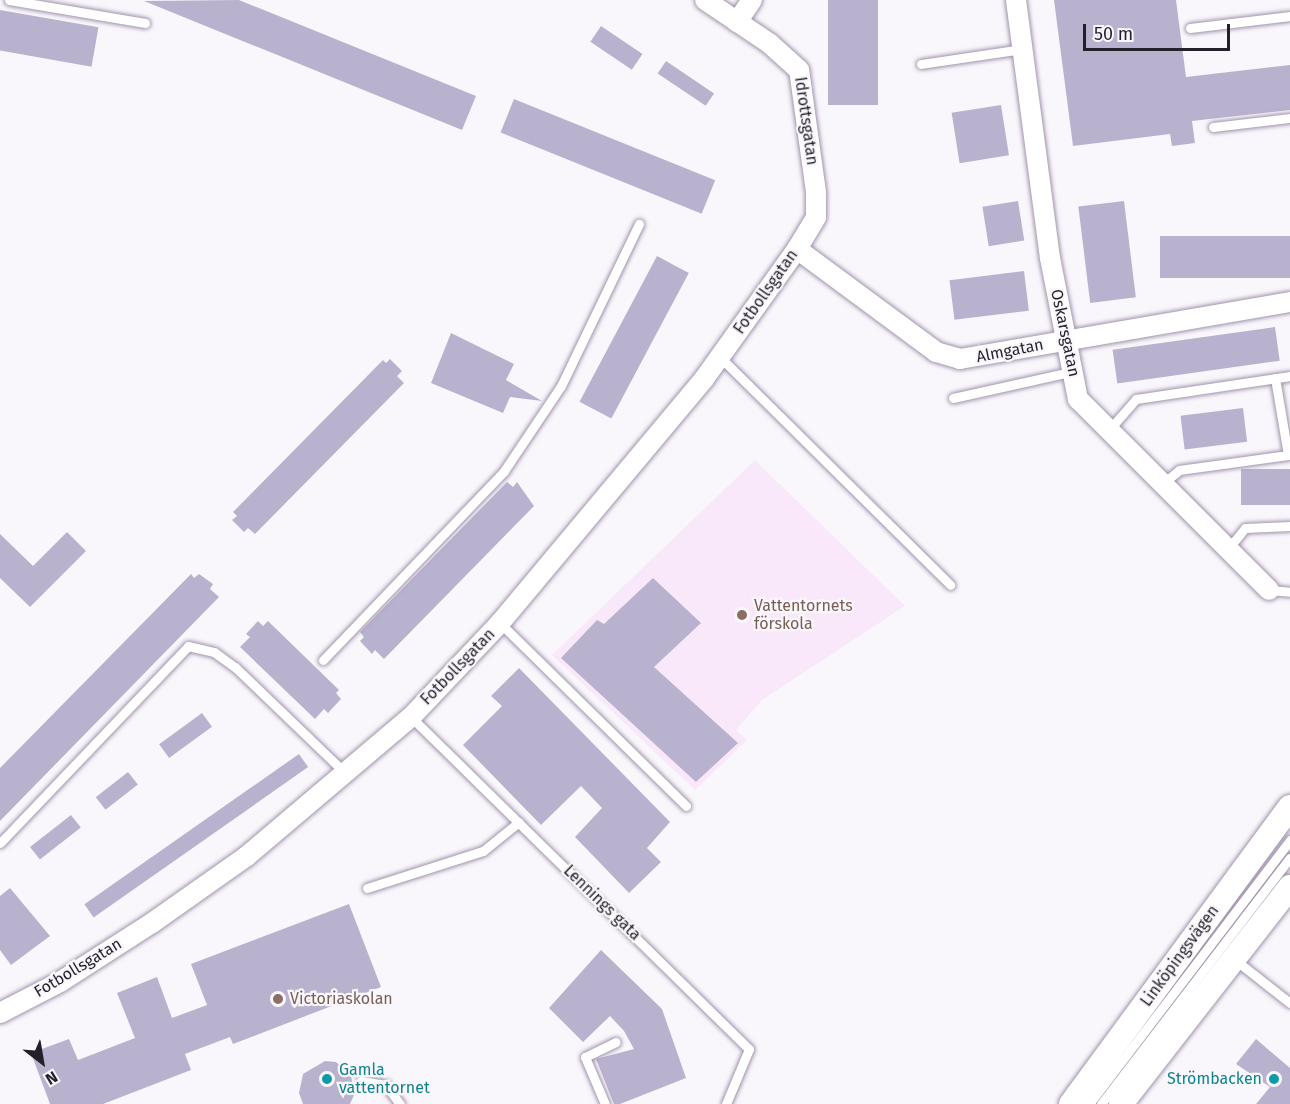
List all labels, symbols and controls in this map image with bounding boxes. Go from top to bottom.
scale bar [1086,12,1233,50]
text: 50 m [1094,23,1133,45]
street label: Idrottsgatan [790,76,822,166]
street label: Fotbollsgatan [730,246,802,338]
street label: Oskarsgatan [1046,287,1084,379]
street label: Almgatan [975,335,1045,367]
place label: Vattentornets förskola [754,596,853,634]
marker: Vattentornets förskola [735,608,749,622]
street label: Fotbollsgatan [417,625,499,709]
street label: Lennings gata [559,861,645,945]
street label: Linköpingsvägen [1137,902,1223,1010]
street label: Fotbollsgatan [31,934,125,1002]
place label: Victoriaskolan [290,989,393,1009]
marker: Victoriaskolan [271,992,285,1006]
north arrow [12,1032,72,1092]
place label: Gamla vattentornet [339,1060,430,1098]
text: N [42,1067,61,1089]
place label: Strömbacken [1167,1069,1262,1089]
marker: Gamla vattentornet [320,1072,334,1086]
marker: Strömbacken [1267,1072,1281,1086]

